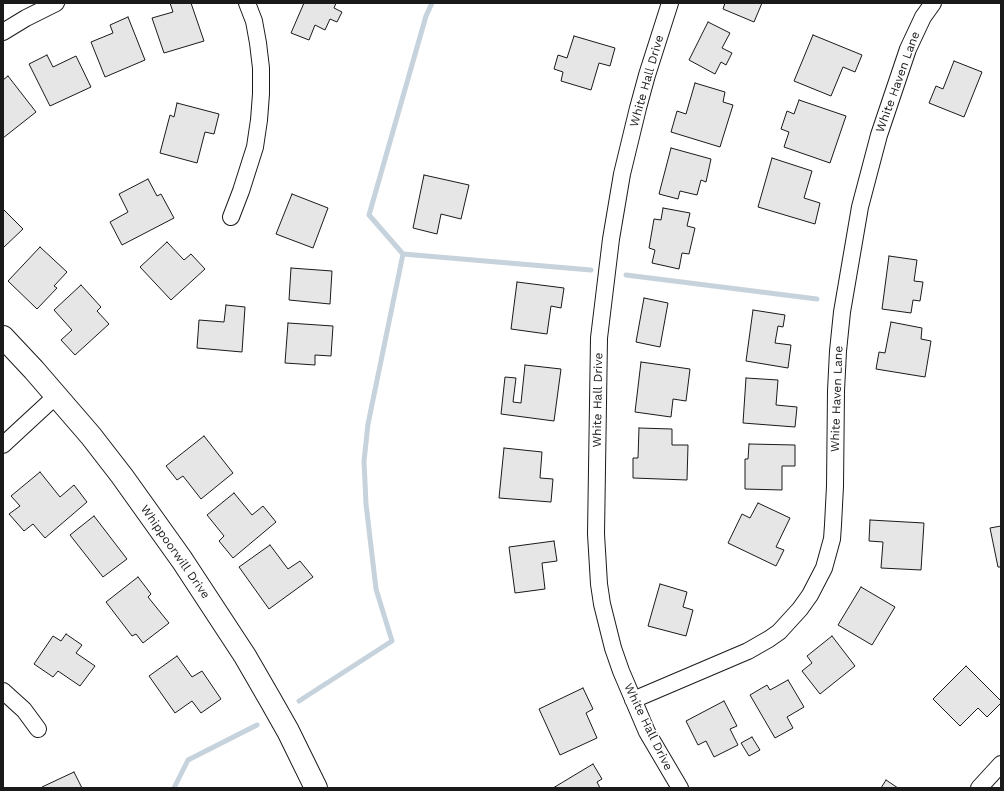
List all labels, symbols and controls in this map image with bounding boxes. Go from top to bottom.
street label: White Haven Lane [873,29,923,135]
street label: White Hall Drive [627,33,667,129]
street label: White Haven Lane [828,346,846,452]
street label: White Hall Drive [590,352,606,448]
street label: Whippoorwill Drive [137,502,213,602]
street label: White Hall Drive [621,681,675,773]

